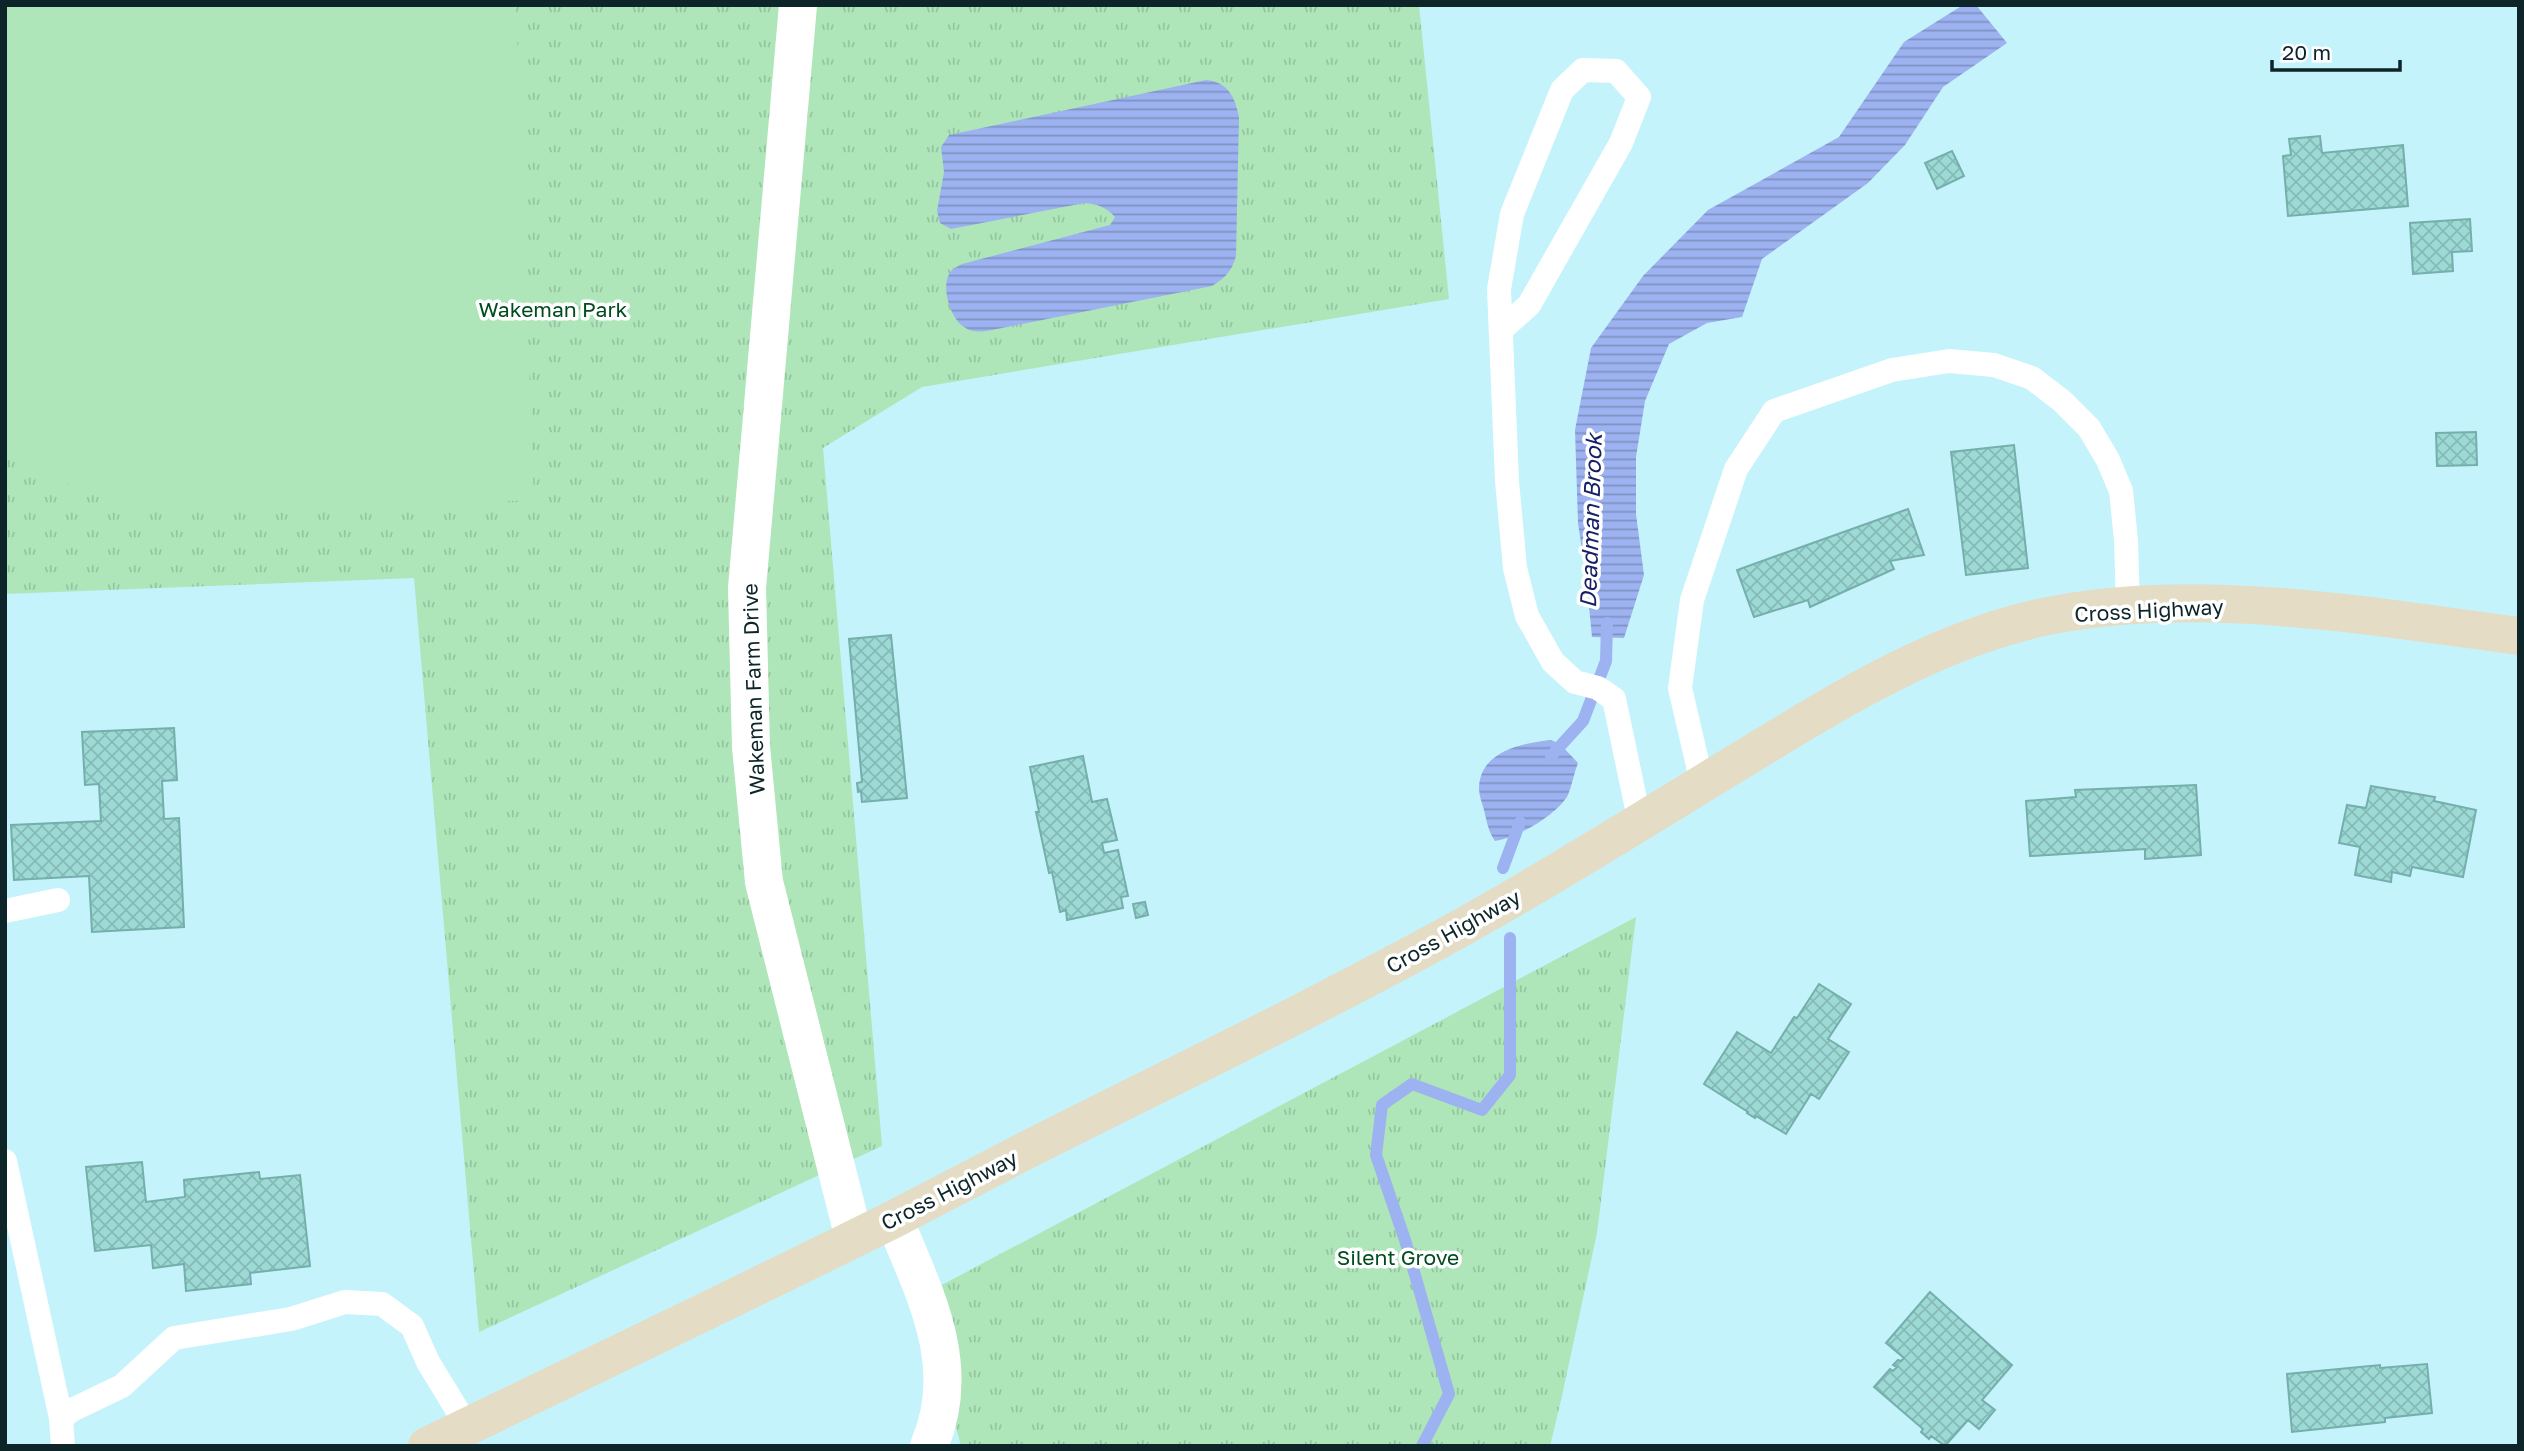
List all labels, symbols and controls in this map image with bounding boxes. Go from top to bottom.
scale bar [2272,28,2400,72]
text: 20 m [2282,39,2331,65]
park label: Wakeman Park [479,296,628,322]
water label: Deadman Brook [1573,431,1607,609]
street label: Wakeman Farm Drive [736,583,770,795]
street label: Cross Highway [2074,593,2225,627]
street label: Cross Highway [1381,883,1525,979]
street label: Cross Highway [877,1144,1022,1235]
park label: Silent Grove [1337,1244,1459,1270]

